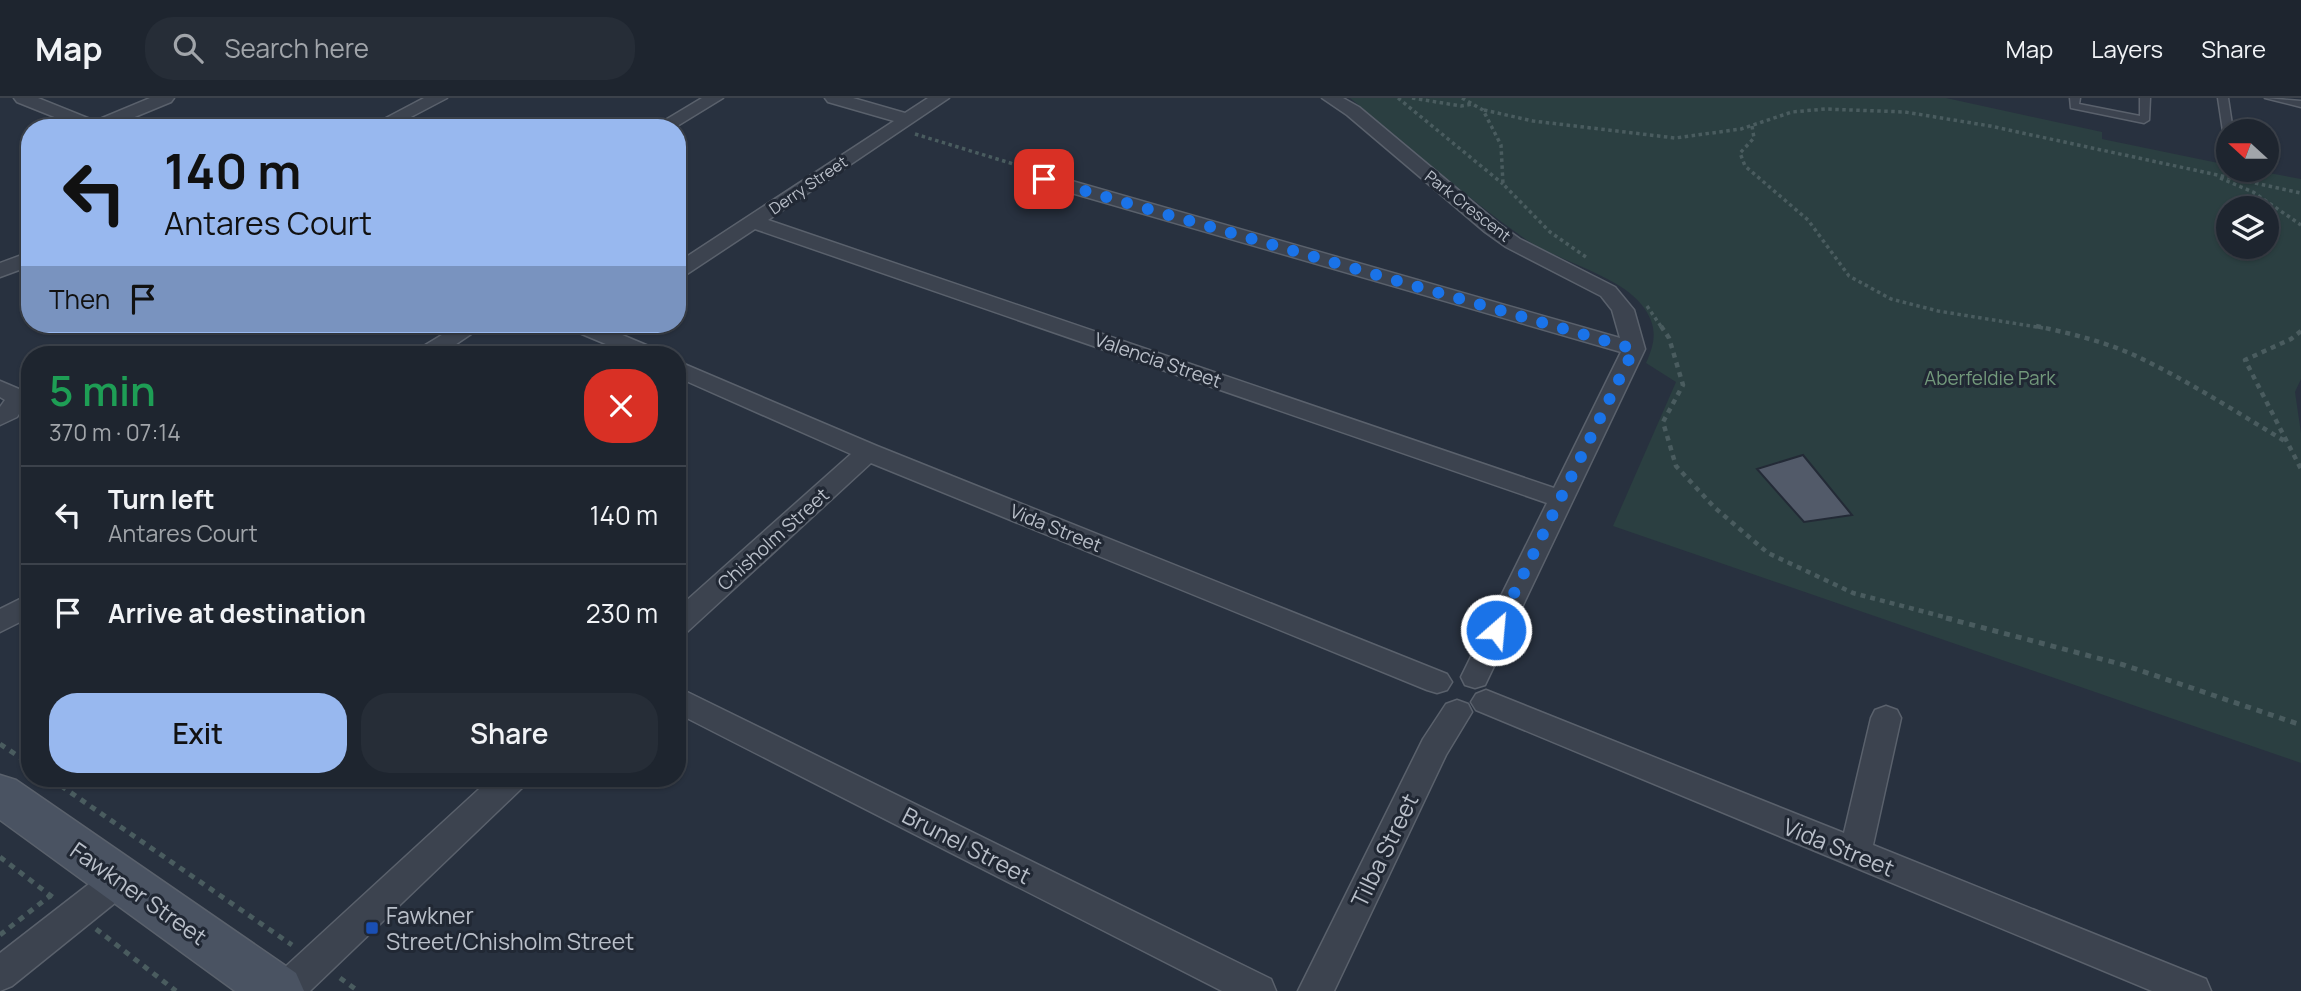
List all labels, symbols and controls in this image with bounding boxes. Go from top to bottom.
search box [145,17,635,80]
text: Map [35,26,103,71]
icon: search [169,29,207,67]
text: Search here [225,30,369,66]
text: Map [2006,32,2053,65]
text: Layers [2091,32,2163,65]
text: Share [2201,32,2266,65]
north arrow [2216,119,2278,182]
map controls [2216,119,2279,259]
text: 140 m [164,137,301,204]
icon: left [49,147,140,238]
pin [1014,149,1074,209]
street label: Derry Street [764,151,852,219]
icon: arrive [1025,160,1063,198]
street label: Park Crescent [1420,165,1516,247]
button: layers [2216,196,2279,259]
text: Antares Court [164,201,372,245]
icon: arrive [124,280,162,318]
text: Then [49,281,110,317]
street label: Valencia Street [1091,326,1225,394]
text: 5 min [49,361,156,419]
park label: Aberfeldie Park [1924,365,2056,391]
button: close [584,369,658,443]
text: 370 m · 07:14 [49,416,181,448]
text: Turn left [108,481,215,517]
street label: Chisholm Street [712,482,834,596]
icon: left [49,496,87,534]
text: 140 m [589,497,658,533]
street label: Vida Street [1006,498,1106,558]
text: Antares Court [108,517,258,549]
position arrow [1459,593,1533,667]
icon: arrive [49,594,87,632]
text: Arrive at destination [108,595,366,631]
text: 230 m [586,595,658,631]
button: Exit [49,693,347,773]
button: Share [361,693,658,773]
street label: Tilba Street [1343,788,1425,912]
street label: Brunel Street [897,799,1037,891]
street label: Vida Street [1779,810,1899,884]
street label: Fawkner Street [64,834,214,952]
place label: Fawkner Street/Chisholm Street [386,899,634,957]
marker: Fawkner Street/Chisholm Street [364,920,380,936]

